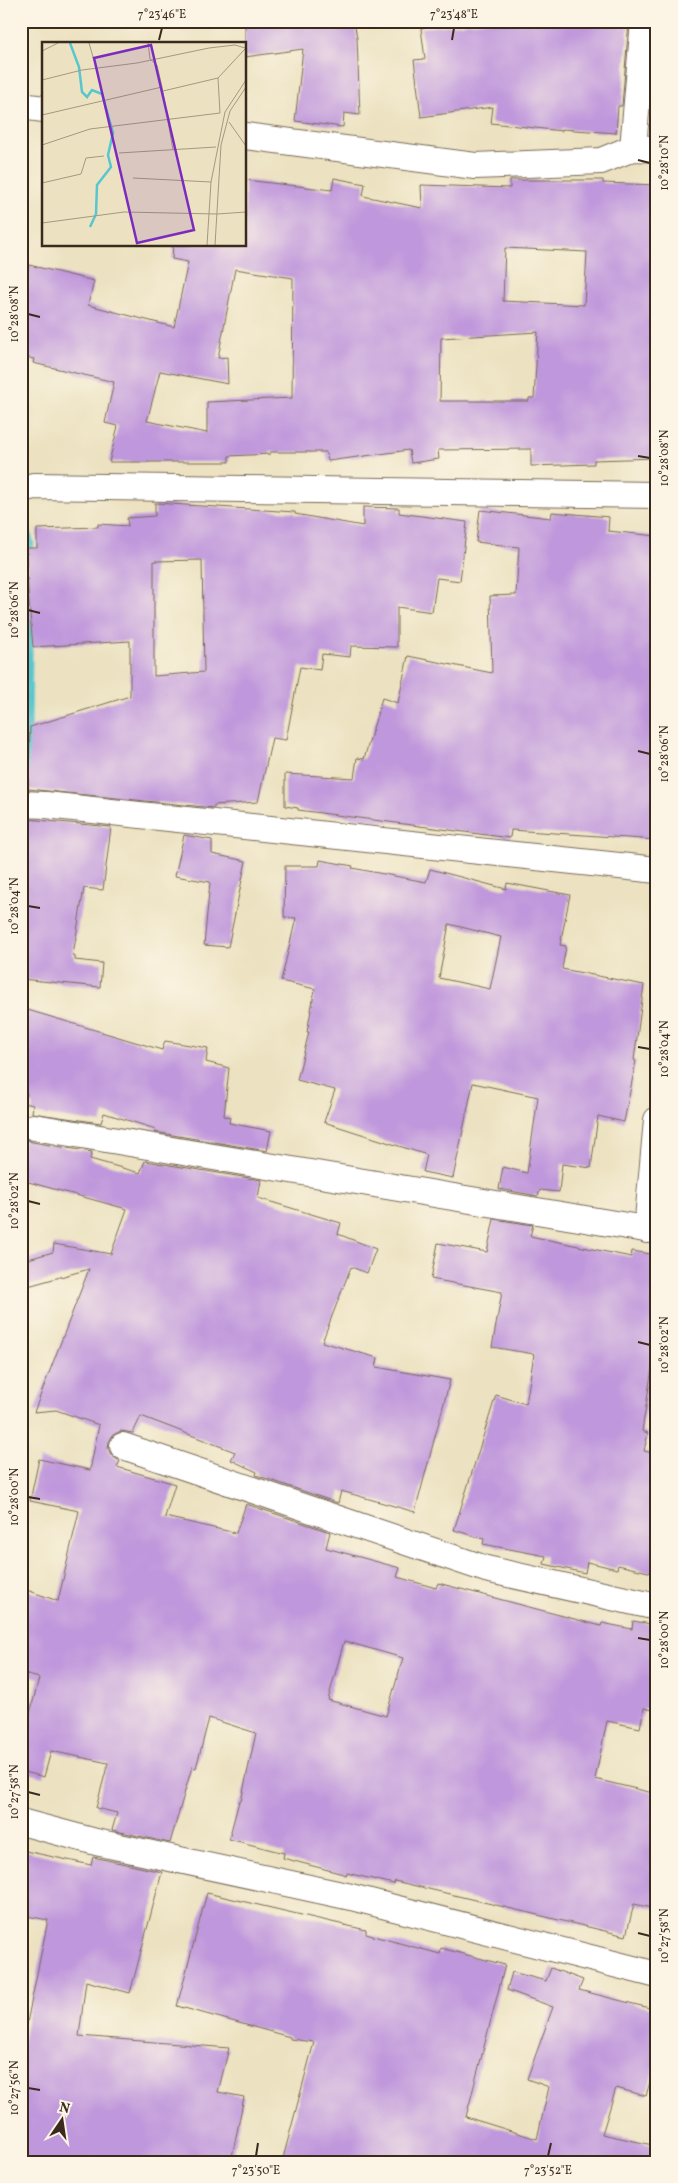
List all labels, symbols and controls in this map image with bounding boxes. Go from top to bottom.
text: 7°23'46"E [138,7,186,23]
text: 7°23'48"E [430,7,478,23]
inset map [42,42,246,246]
text: 10°28'10"N [657,135,673,191]
text: 10°28'08"N [7,285,23,343]
text: 10°28'08"N [657,429,673,487]
text: 10°28'06"N [7,581,23,639]
text: 10°28'06"N [657,725,673,783]
text: 10°28'04"N [7,877,23,935]
text: 10°28'04"N [657,1020,673,1078]
text: 10°28'02"N [7,1172,23,1230]
text: 10°28'02"N [657,1316,673,1374]
text: 10°28'00"N [7,1468,23,1526]
text: 10°28'00"N [657,1611,673,1669]
text: 10°27'58"N [7,1764,23,1820]
text: 10°27'58"N [657,1908,673,1964]
text: 10°27'56"N [7,2060,23,2116]
north arrow [38,2096,88,2146]
text: N [57,2098,72,2119]
text: 7°23'50"E [232,2163,280,2179]
text: 7°23'52"E [524,2163,572,2179]

